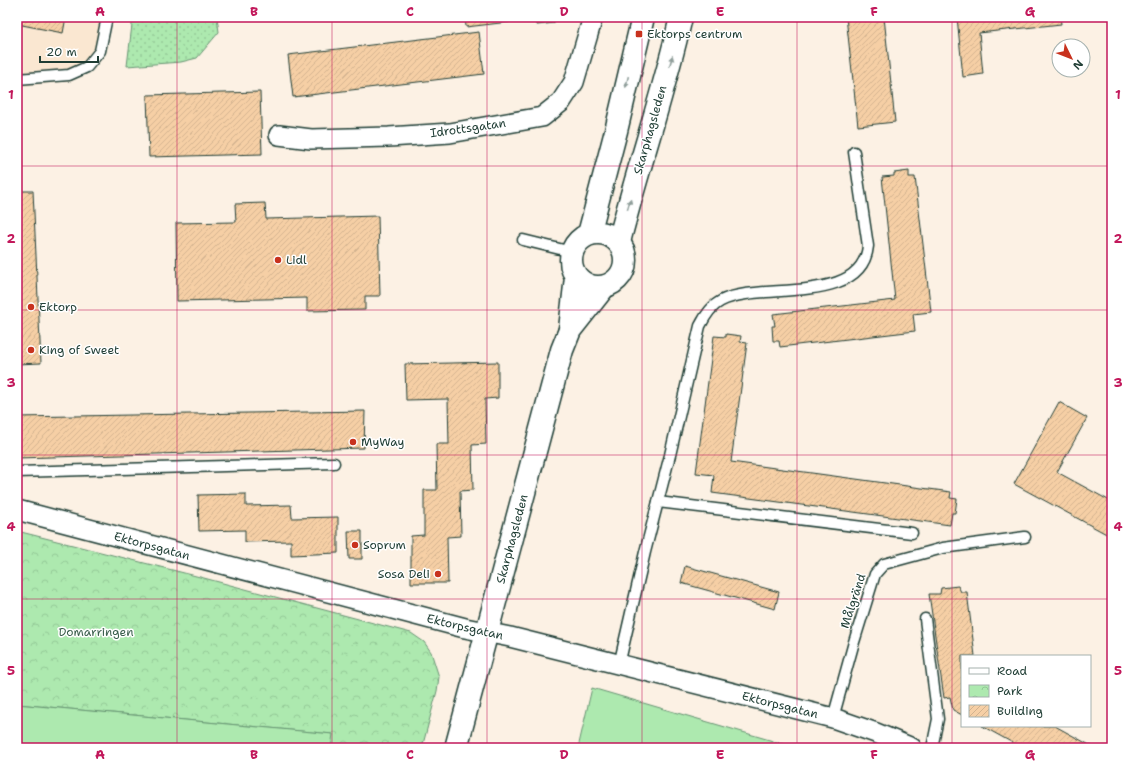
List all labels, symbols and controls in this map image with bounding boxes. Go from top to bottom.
text: A [95,3,105,20]
text: B [250,3,258,20]
text: C [406,3,414,20]
text: D [559,3,569,20]
text: E [716,3,725,20]
text: F [870,3,878,20]
text: G [1025,3,1036,20]
place label: Ektorps centrum [647,26,742,42]
marker: Ektorps centrum [634,29,644,39]
scale bar [40,38,98,64]
north arrow [1051,38,1091,78]
text: 20 m [46,44,77,60]
one-way arrow [668,55,674,68]
text: N [1069,56,1086,73]
one-way arrow [624,76,630,88]
street label: Skarphagsleden [630,84,670,176]
text: 1 [8,86,14,103]
text: 1 [1115,86,1121,103]
street label: Idrottsgatan [429,115,507,141]
one-way arrow [626,198,632,210]
text: 2 [6,230,16,247]
text: 2 [1113,230,1123,247]
place label: Lidl [286,252,307,268]
marker: Lidl [273,255,283,265]
place label: Ektorp [39,299,77,315]
marker: Ektorp [26,302,36,312]
place label: King of Sweet [39,342,119,358]
marker: King of Sweet [26,345,36,355]
text: 3 [6,374,16,391]
text: 3 [1113,374,1123,391]
place label: MyWay [361,434,405,450]
marker: MyWay [348,437,358,447]
street label: Skarphagsleden [492,492,532,586]
text: 4 [6,518,16,535]
text: 4 [1113,518,1123,535]
street label: Ektorpsgatan [112,528,192,564]
place label: Soprum [363,537,406,553]
marker: Soprum [350,540,360,550]
place label: Sosa Deli [378,566,430,582]
marker: Sosa Deli [433,569,443,579]
street label: Målgränd [837,571,870,630]
street label: Ektorpsgatan [425,610,505,644]
park label: Domarringen [58,624,134,640]
legend [961,655,1091,727]
text: 5 [7,662,15,679]
text: 5 [1114,662,1122,679]
text: Road [997,663,1028,679]
text: Park [997,683,1023,699]
street label: Ektorpsgatan [740,688,820,722]
text: Building [997,703,1043,719]
text: A [95,746,105,763]
text: B [250,746,258,763]
text: C [406,746,414,763]
text: D [559,746,569,763]
text: E [716,746,725,763]
text: F [870,746,878,763]
text: G [1025,746,1036,763]

